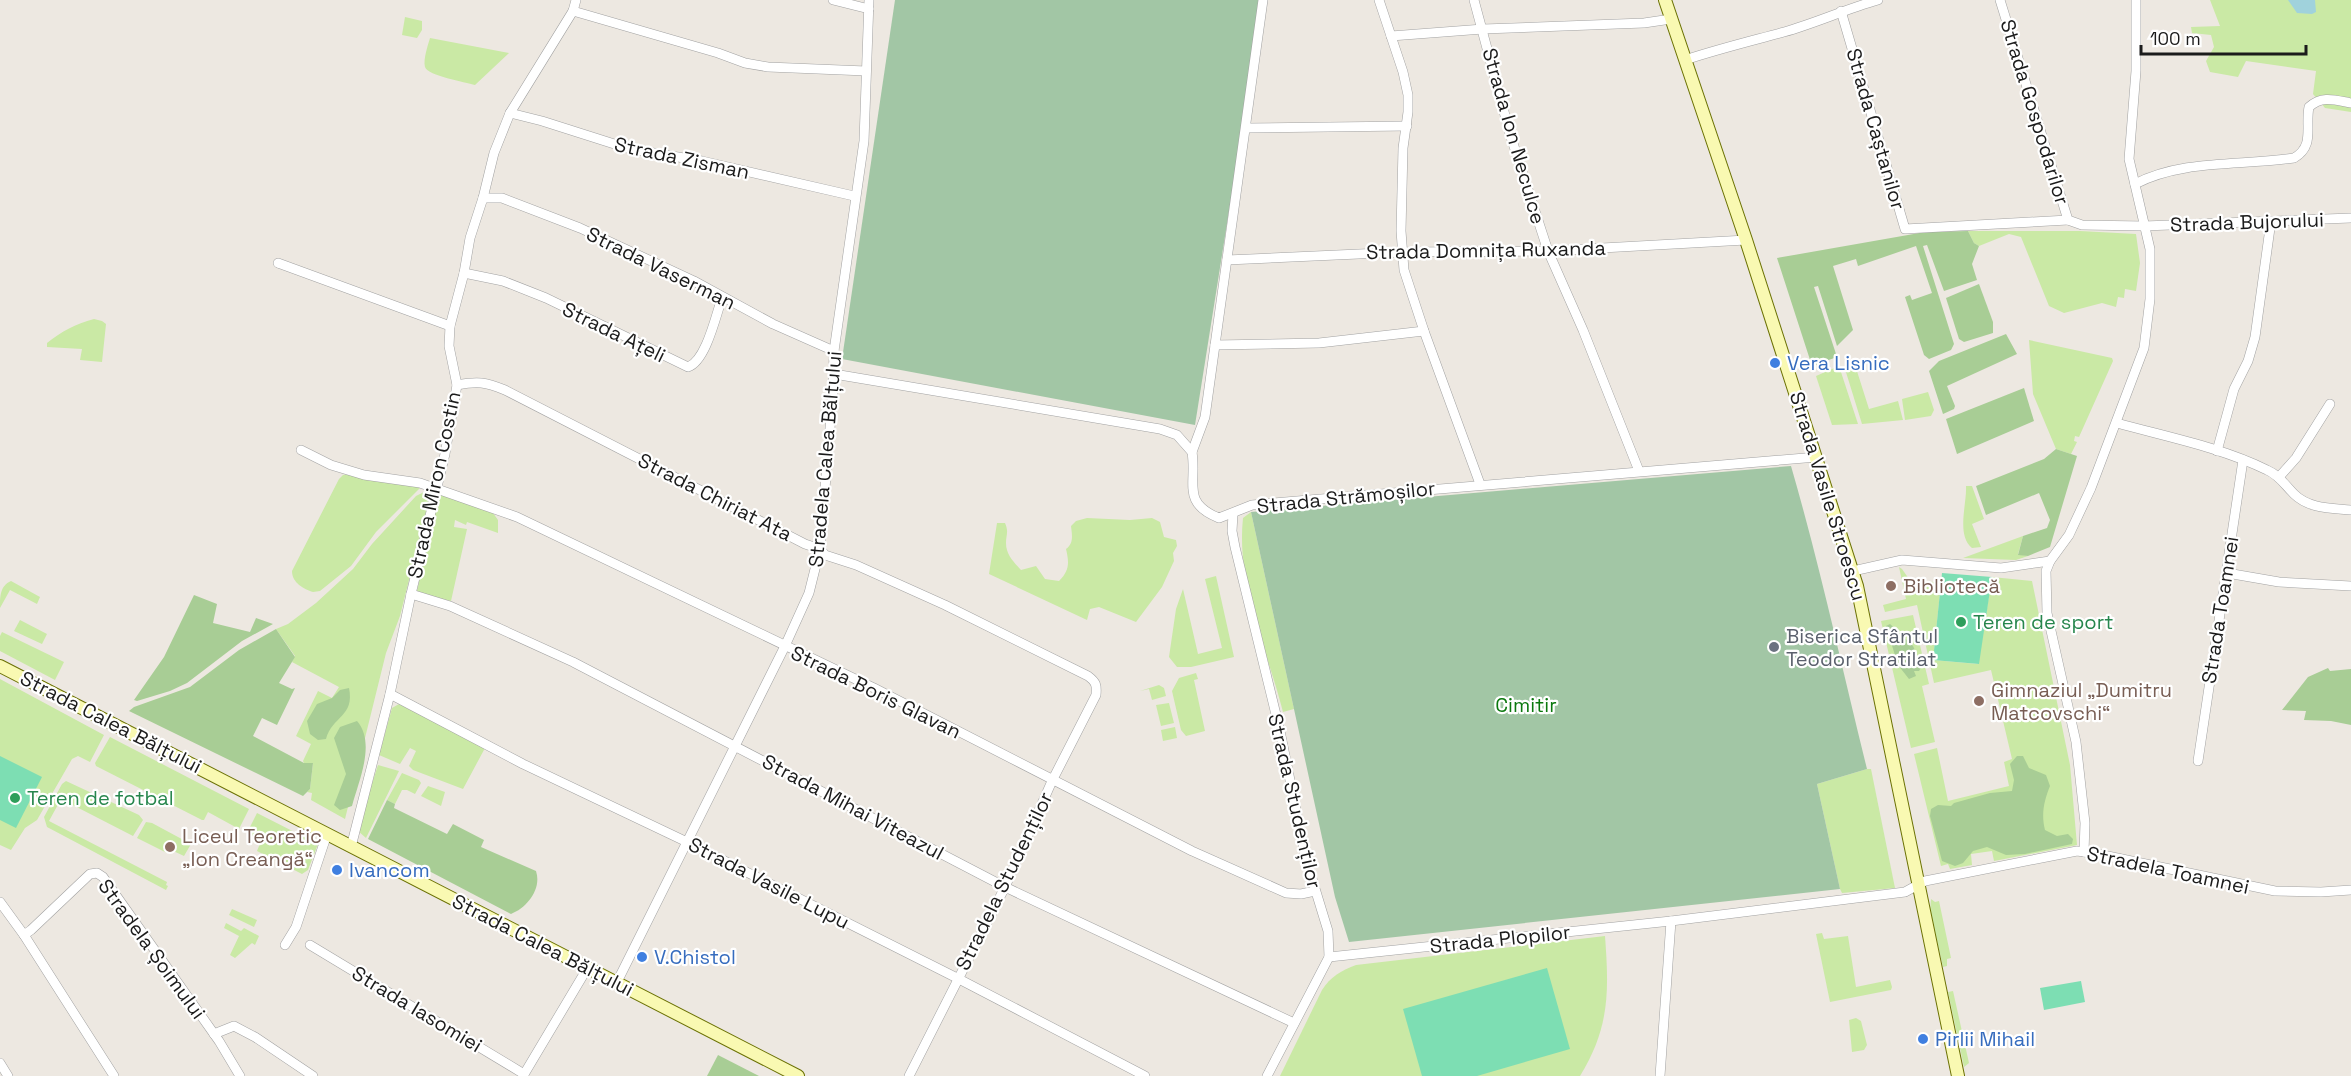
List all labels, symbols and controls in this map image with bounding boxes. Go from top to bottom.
street label: Strada Gospodarilor [1994,16,2076,208]
scale bar [2141,18,2306,56]
text: 100 m [2150,27,2201,50]
street label: Strada Ion Neculce [1476,45,1552,227]
street label: Strada Caștanilor [1841,45,1911,213]
street label: Strada Zisman [612,131,752,185]
street label: Strada Bujorului [2170,206,2324,238]
street label: Strada Vaserman [582,221,740,315]
street label: Strada Domnița Ruxanda [1366,235,1606,265]
street label: Strada Ațeli [558,296,670,368]
street label: Stradela Calea Bălțului [803,350,847,568]
place label: Vera Lisnic [1787,350,1890,376]
marker: Vera Lisnic [1768,356,1782,370]
street label: Strada Vasile Stroescu [1784,388,1872,604]
street label: Strada Miron Costin [401,389,467,581]
street label: Strada Chiriat Ata [634,447,796,547]
street label: Strada Strămoșilor [1255,475,1437,519]
street label: Strada Toamnei [2196,535,2244,685]
place label: Bibliotecă [1903,573,2000,599]
marker: Bibliotecă [1884,579,1898,593]
place label: Teren de sport [1973,609,2113,635]
marker: Teren de sport [1954,615,1968,629]
place label: Biserica Sfântul Teodor Stratilat [1786,623,1938,672]
street label: Strada Boris Glavan [787,639,965,745]
marker: Biserica Sfântul Teodor Stratilat [1767,640,1781,654]
street label: Strada Calea Bălțului [16,665,206,779]
place label: Gimnaziul „Dumitru Matcovschi“ [1991,677,2172,726]
park label: Cimitir [1495,692,1557,718]
marker: Gimnaziul „Dumitru Matcovschi“ [1972,694,1986,708]
street label: Strada Studenților [1262,711,1328,891]
street label: Strada Mihai Viteazul [758,748,948,866]
place label: Teren de fotbal [27,785,174,811]
street label: Stradela Studenților [949,787,1059,975]
marker: Teren de fotbal [8,791,22,805]
place label: Liceul Teoretic „Ion Creangă“ [182,823,322,872]
street label: Strada Vasile Lupu [684,831,854,935]
marker: Liceul Teoretic „Ion Creangă“ [163,840,177,854]
street label: Stradela Toamnei [2084,840,2252,900]
place label: Ivancom [349,857,430,883]
marker: Ivancom [330,863,344,877]
street label: Stradela Șoimului [92,874,212,1024]
street label: Strada Calea Bălțului [448,888,638,1002]
street label: Strada Plopilor [1428,919,1572,959]
place label: V.Chistol [654,944,736,970]
marker: V.Chistol [635,950,649,964]
street label: Strada Iasomiei [347,960,487,1058]
place label: Pirlii Mihail [1935,1026,2035,1052]
marker: Pirlii Mihail [1916,1032,1930,1046]

